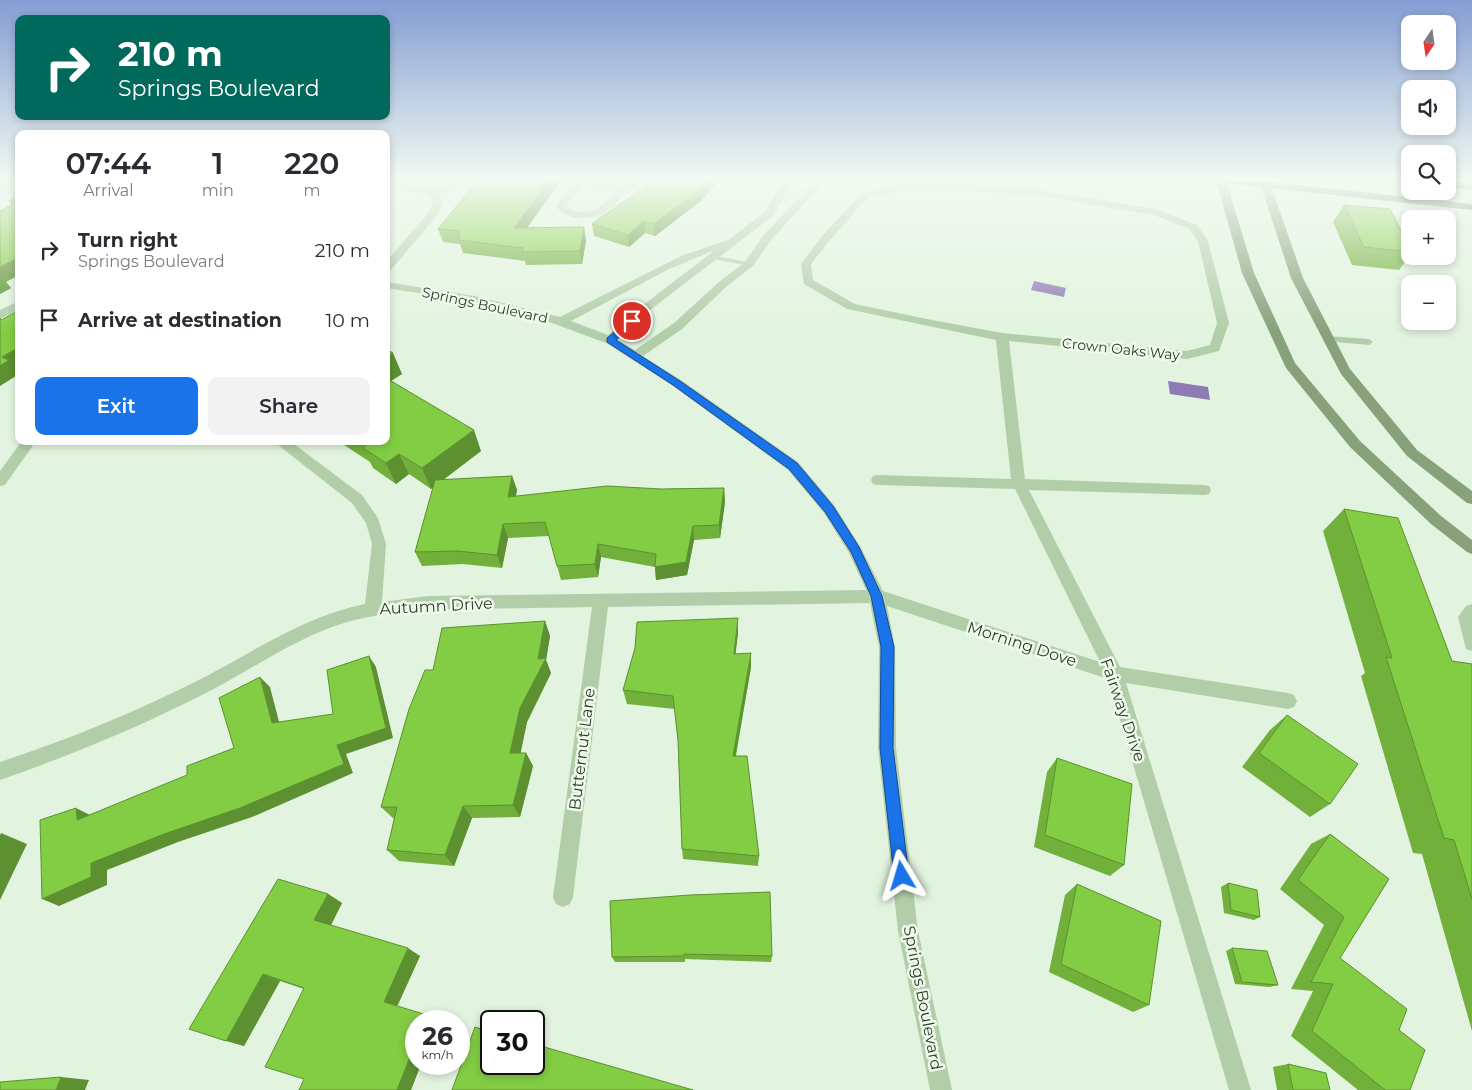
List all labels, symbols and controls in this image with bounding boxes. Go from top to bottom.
north arrow [1401,15,1456,70]
map controls [1401,15,1456,330]
text: 210 m [118,32,223,75]
icon: right [35,35,100,100]
text: Springs Boulevard [118,75,320,102]
button: sound [1401,80,1456,135]
text: 07:44 [66,145,151,182]
text: 1 [212,145,224,182]
text: 220 [284,145,339,182]
button: search [1401,145,1456,200]
text: Arrival [83,181,134,200]
text: min [202,181,234,200]
text: m [303,181,320,200]
button: + [1401,210,1456,265]
text: Turn right [78,229,178,252]
icon: right [35,236,63,264]
text: 210 m [315,239,370,262]
text: Springs Boulevard [78,252,225,271]
button: − [1401,275,1456,330]
street label: Springs Boulevard [420,283,550,327]
pin [611,300,653,342]
icon: arrive [35,306,63,334]
icon: arrive [618,307,646,335]
text: Arrive at destination [78,309,282,332]
text: 10 m [325,309,370,332]
street label: Crown Oaks Way [1061,334,1181,364]
button: Exit [35,377,198,435]
button: Share [208,377,370,435]
street label: Autumn Drive [379,594,493,618]
street label: Morning Dove [965,617,1079,671]
street label: Fairway Drive [1096,656,1150,764]
street label: Butternut Lane [565,687,599,811]
position arrow [875,849,927,901]
street label: Springs Boulevard [900,924,946,1072]
speed limit sign: 30 [480,1010,545,1075]
text: 26 [422,1021,453,1051]
text: km/h [421,1047,454,1062]

